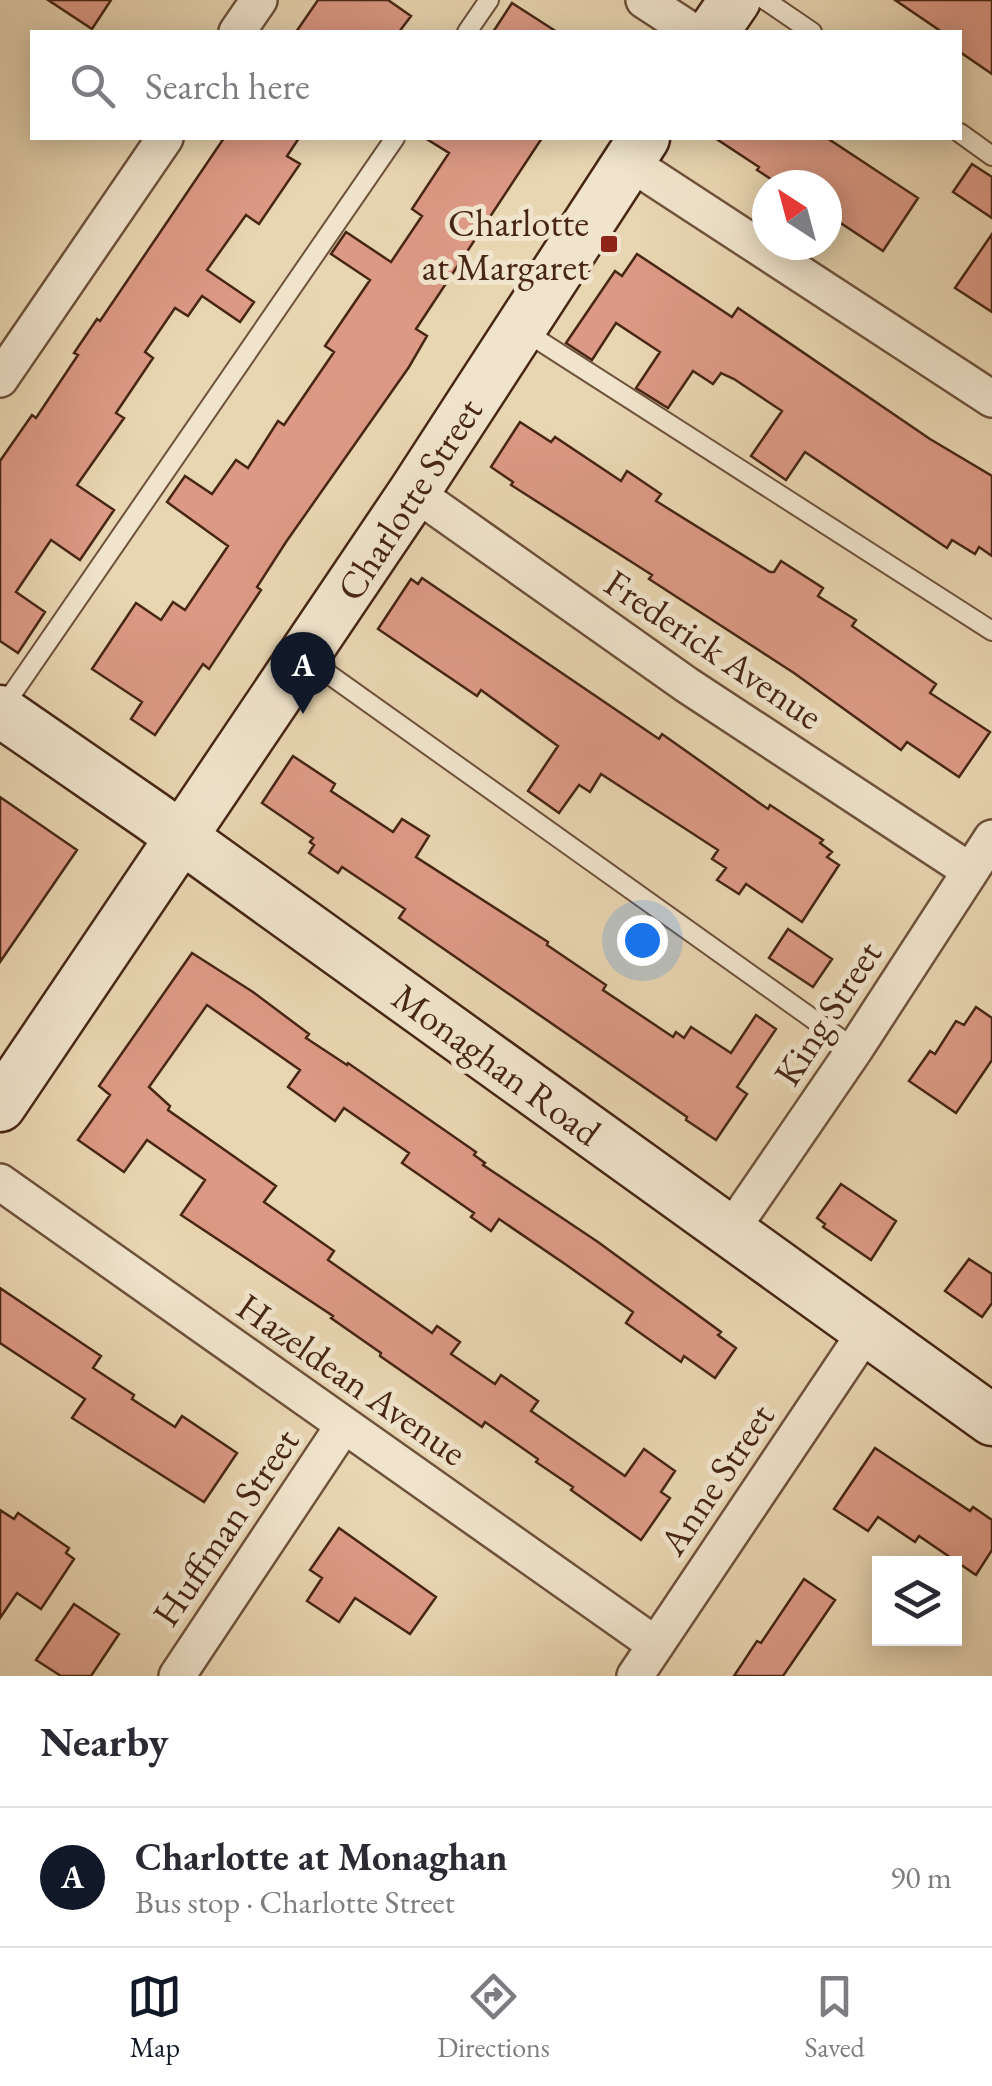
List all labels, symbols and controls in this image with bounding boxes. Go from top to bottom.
search box [30,30,962,140]
icon: search [65,58,120,113]
text: Search here [145,61,310,110]
north arrow [752,170,842,260]
place label: Charlotte at Margaret [422,198,589,291]
marker: Charlotte at Margaret [598,233,620,255]
street label: Charlotte Street [325,388,493,610]
street label: Frederick Avenue [596,558,832,740]
pin: A [270,632,336,714]
your location [617,915,668,966]
street label: King Street [762,931,892,1095]
street label: Monaghan Road [383,972,612,1157]
street label: Hazeldean Avenue [228,1282,476,1476]
street label: Anne Street [647,1394,785,1565]
street label: Huffman Street [141,1419,309,1635]
map controls [872,1556,962,1646]
button: layers [872,1556,962,1646]
text: Nearby [40,1714,169,1769]
text: Charlotte at Monaghan [135,1832,508,1881]
text: A [61,1856,84,1898]
text: 90 m [890,1856,952,1898]
text: Bus stop · Charlotte Street [135,1881,455,1923]
tab: Map [127,1969,182,2065]
tab: Directions [437,1969,550,2065]
tab: Saved [805,1969,865,2065]

